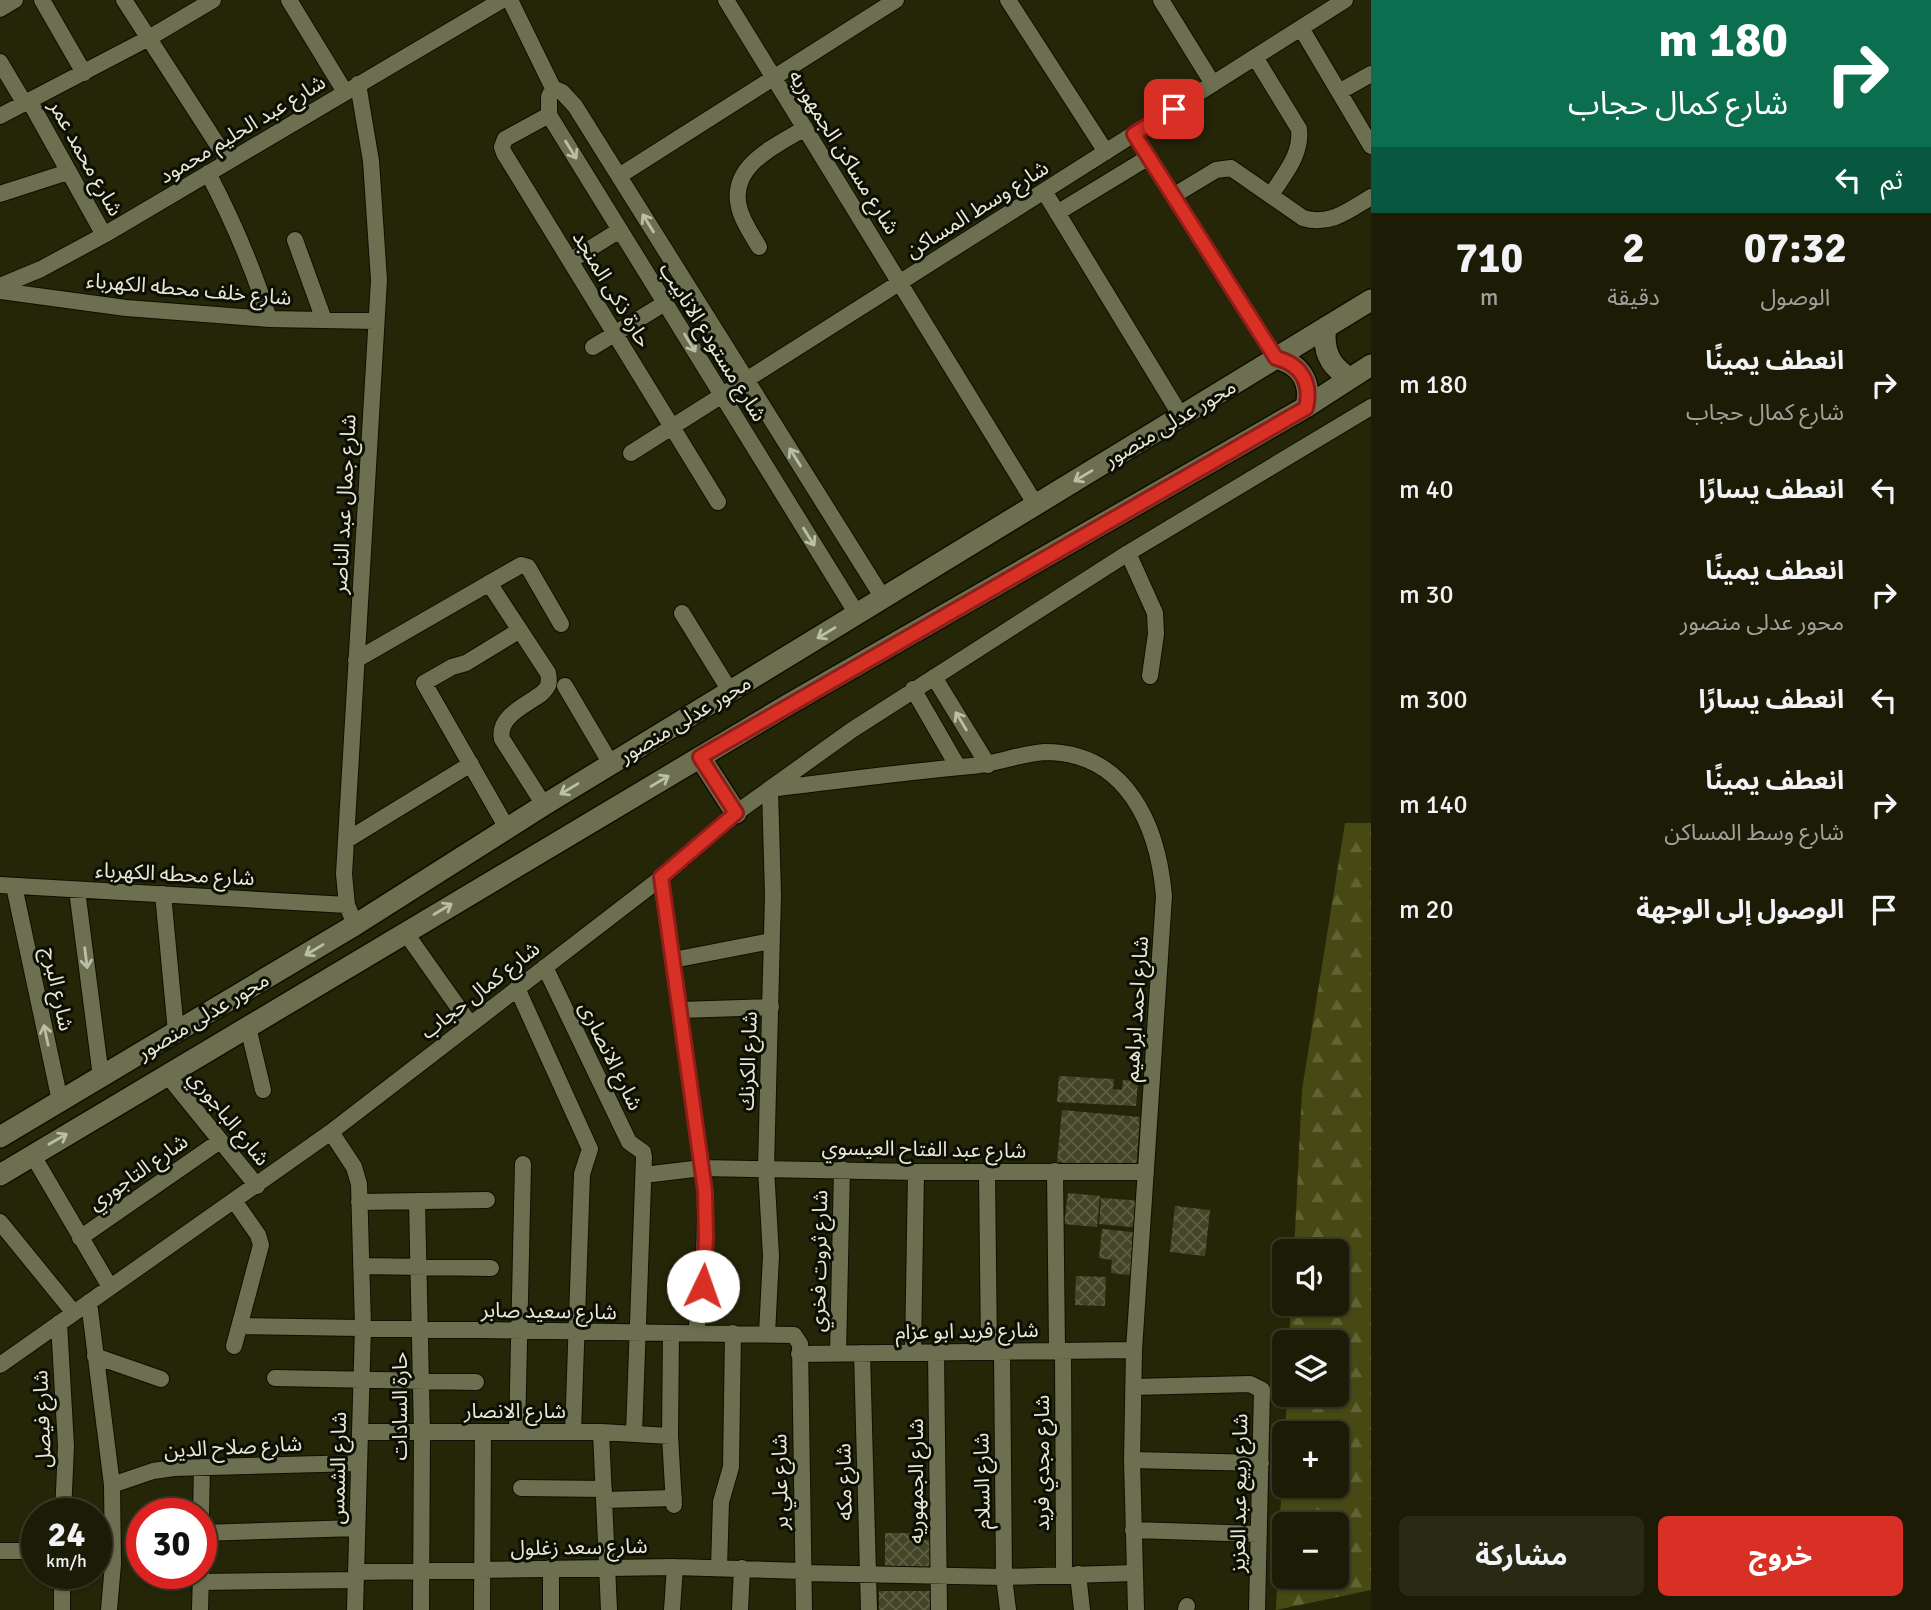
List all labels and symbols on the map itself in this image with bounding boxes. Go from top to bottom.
street label: شارع مساكن الجمهوريه [781,65,905,240]
street label: شارع عبد الحليم محمود [154,69,331,191]
pin [1144,79,1204,139]
street label: شارع محمد عمر [41,94,129,222]
one-way arrow [564,139,578,159]
street label: شارع وسط المساكن [901,155,1054,265]
one-way arrow [641,213,655,233]
street label: حارة ذكى المنجد [567,226,657,352]
street label: شارع مستودع الانابيب [652,258,772,427]
street label: شارع خلف محطه الكهرباء [85,267,293,313]
one-way arrow [683,333,697,353]
street label: محور عدلى منصور [1098,373,1241,473]
street label: شارع جمال عبد الناصر [326,413,364,596]
one-way arrow [788,448,803,467]
one-way arrow [1074,470,1094,484]
one-way arrow [802,527,816,547]
one-way arrow [817,626,837,640]
street label: محور عدلى منصور [613,669,756,769]
one-way arrow [953,711,967,731]
one-way arrow [649,774,669,788]
one-way arrow [559,783,579,797]
street label: شارع محطه الكهرباء [95,857,255,893]
one-way arrow [432,902,452,916]
street label: شارع كمال حجاب [415,935,546,1046]
street label: شارع احمد ابراهيم [1118,935,1156,1083]
one-way arrow [305,943,325,957]
street label: شارع البرج [34,945,80,1034]
one-way arrow [79,946,92,969]
street label: محور عدلى منصور [131,966,274,1066]
street label: شارع الانصارى [572,997,649,1116]
street label: شارع الكرنك [733,1011,765,1111]
one-way arrow [38,1024,52,1047]
street label: شارع الباجوري [180,1065,275,1173]
street label: شارع التاجوري [83,1128,195,1218]
one-way arrow [48,1132,68,1146]
street label: شارع عبد الفتاح العيسوي [821,1134,1027,1167]
street label: شارع ثروت فخري [805,1190,836,1332]
position arrow [666,1249,740,1323]
street label: شارع سعيد صابر [480,1297,617,1327]
street label: شارع فريد ابو عزام [895,1317,1039,1348]
street label: حارة السادات [387,1352,413,1460]
street label: شارع فيصل [27,1369,59,1468]
street label: شارع مجدي فريد [1029,1395,1058,1531]
street label: شارع الانصار [463,1398,566,1426]
street label: شارع الشمس [324,1411,354,1525]
street label: شارع ربيع عبد العزيز [1225,1413,1255,1574]
street label: شارع الجمهوريه [903,1418,931,1544]
street label: شارع صلاح الدين [163,1430,303,1466]
street label: شارع السلام [968,1432,999,1530]
street label: شارع علي بر [766,1434,797,1531]
street label: شارع مكه [830,1443,860,1521]
speed limit sign: 30 [126,1498,217,1589]
street label: شارع سعد زغلول [510,1533,648,1563]

